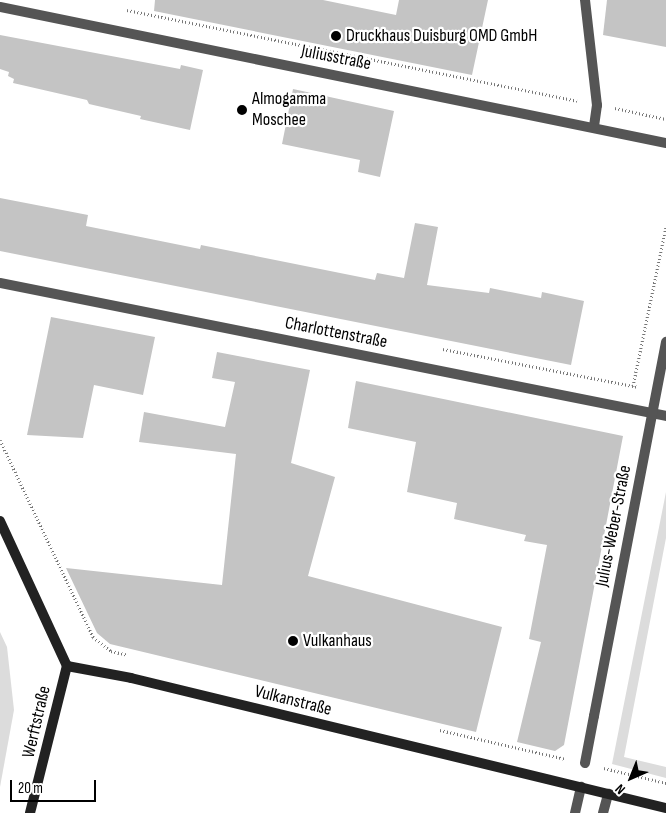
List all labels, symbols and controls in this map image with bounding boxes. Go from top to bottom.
place label: Druckhaus Duisburg OMD GmbH [346,25,537,47]
marker: Druckhaus Duisburg OMD GmbH [330,30,342,42]
street label: Juliusstraße [299,41,373,75]
place label: Almogamma Moschee [252,89,326,132]
marker: Almogamma Moschee [236,104,248,116]
street label: Charlottenstraße [283,313,389,353]
street label: Julius-Weber-Straße [592,464,636,588]
place label: Vulkanhaus [303,630,372,652]
marker: Vulkanhaus [287,635,299,647]
street label: Vulkanstraße [252,681,334,721]
street label: Werftstraße [18,684,56,760]
north arrow [606,753,656,803]
scale bar [12,770,99,802]
text: 20 m [18,779,43,798]
text: N [612,780,629,798]

